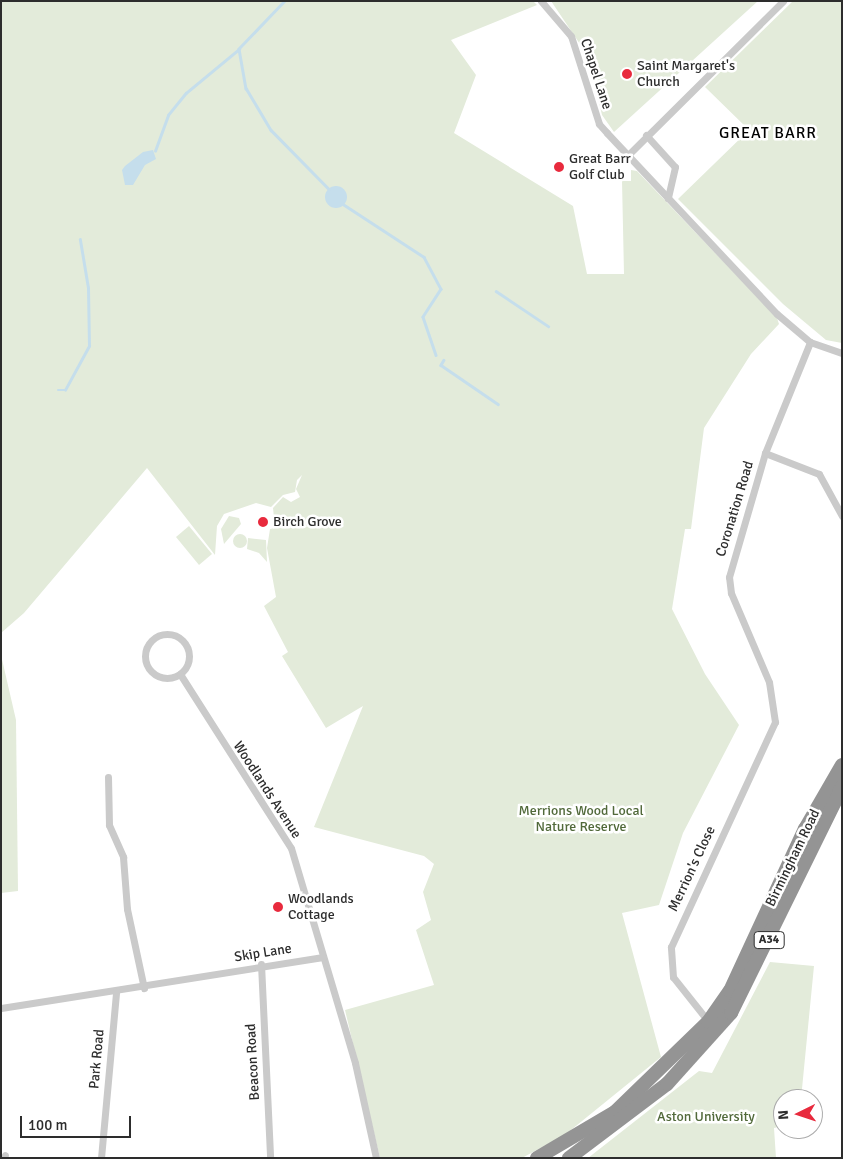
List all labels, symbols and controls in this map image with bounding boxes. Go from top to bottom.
street label: Chapel Lane [577,36,615,112]
place label: Saint Margaret's Church [637,58,735,90]
marker: Saint Margaret's Church [621,68,633,80]
district label: GREAT BARR [718,123,818,143]
place label: Great Barr Golf Club [569,151,631,184]
marker: Great Barr Golf Club [553,161,565,173]
street label: Coronation Road [712,459,758,559]
place label: Birch Grove [273,514,342,530]
marker: Birch Grove [257,516,269,528]
street label: Woodlands Avenue [229,738,305,842]
park label: Merrions Wood Local Nature Reserve [518,803,644,836]
street label: Birmingham Road [762,807,824,909]
street label: Merrion's Close [665,824,719,914]
place label: Woodlands Cottage [288,891,354,924]
marker: Woodlands Cottage [272,901,284,913]
road number: A34 [753,930,785,950]
street label: Skip Lane [233,940,293,966]
street label: Beacon Road [243,1023,263,1101]
street label: Park Road [86,1028,108,1090]
north arrow [773,1089,823,1139]
scale bar [22,1106,134,1138]
park label: Aston University [657,1109,755,1125]
text: N [775,1110,792,1120]
text: 100 m [28,1116,68,1134]

